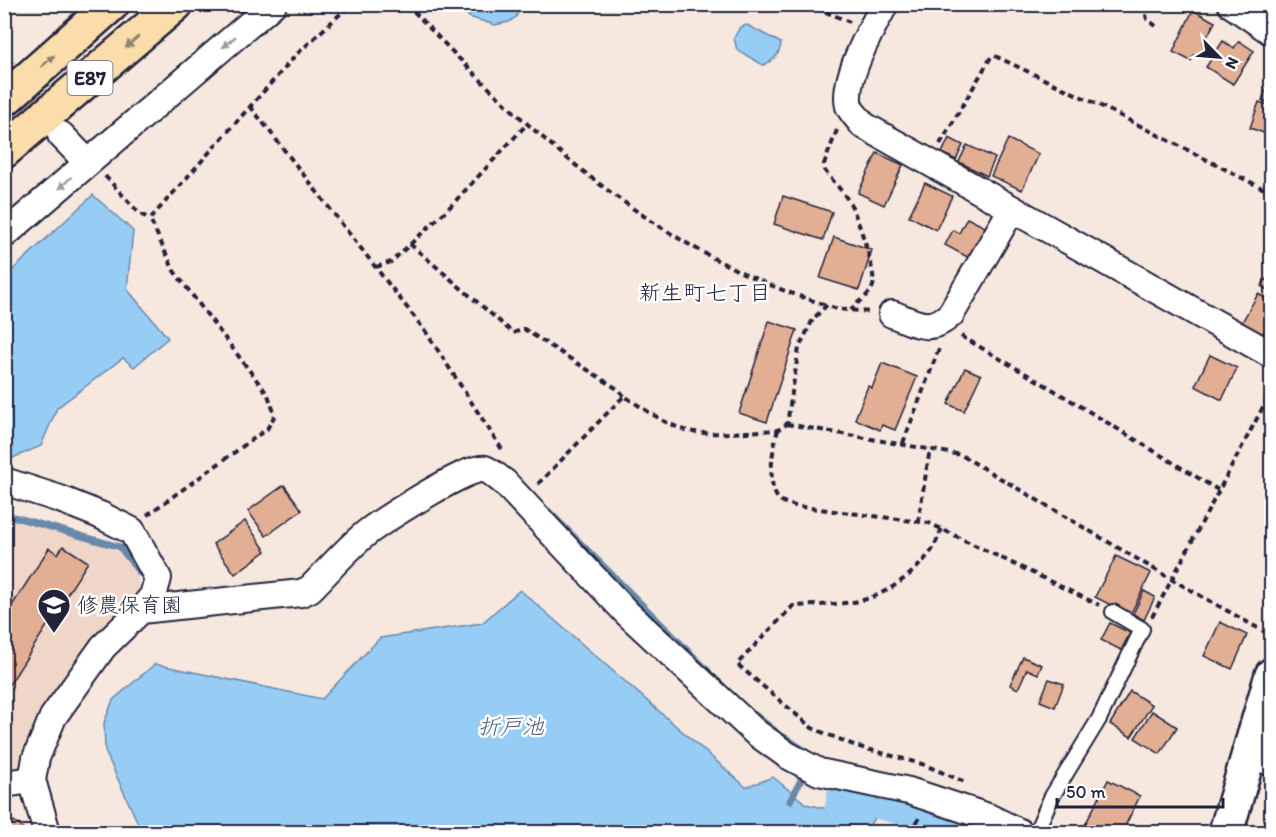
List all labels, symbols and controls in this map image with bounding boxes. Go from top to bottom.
north arrow [1189,27,1249,87]
one-way arrow [124,36,140,49]
one-way arrow [221,36,237,49]
text: N [1221,54,1243,72]
one-way arrow [40,55,55,68]
road number: E87 [68,61,112,95]
one-way arrow [58,176,73,189]
district label: 新生町七丁目 [639,279,771,306]
school or university icon: 修農保育園 [36,587,72,634]
place label: 修農保育園 [77,592,182,617]
water label: 折戸池 [478,713,545,740]
scale bar [1057,771,1224,809]
text: 50 m [1066,781,1106,803]

